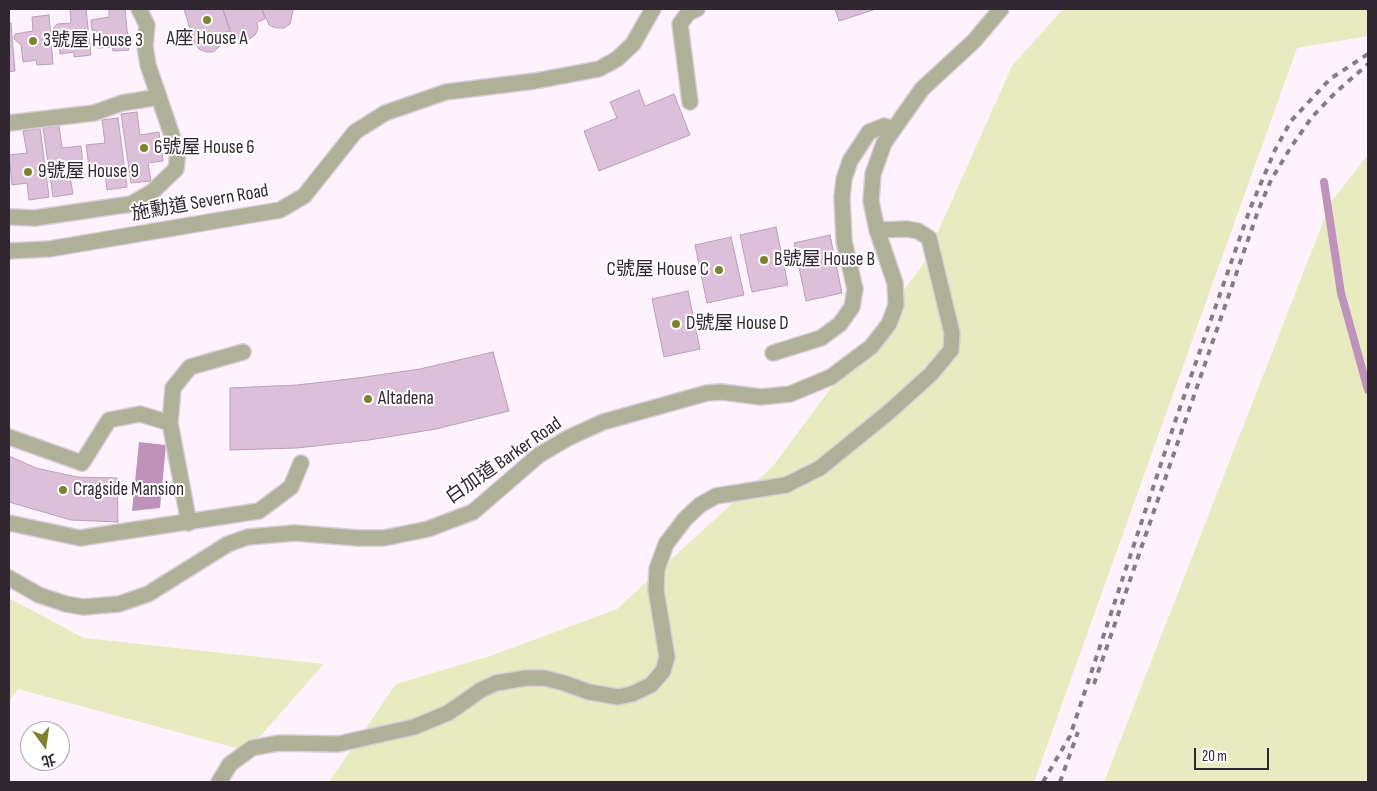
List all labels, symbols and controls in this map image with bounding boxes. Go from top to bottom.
marker: A座 House A [201,14,213,26]
place label: A座 House A [166,28,248,50]
place label: 3號屋 House 3 [43,30,143,52]
marker: 3號屋 House 3 [27,35,39,47]
place label: 6號屋 House 6 [154,137,255,159]
marker: 6號屋 House 6 [138,142,150,154]
place label: 9號屋 House 9 [38,161,139,183]
marker: 9號屋 House 9 [22,166,34,178]
street label: 施勳道 Severn Road [130,180,270,226]
place label: B號屋 House B [774,249,875,271]
marker: B號屋 House B [758,254,770,266]
place label: C號屋 House C [607,259,709,281]
marker: C號屋 House C [713,264,725,276]
place label: D號屋 House D [686,313,789,335]
marker: D號屋 House D [670,318,682,330]
place label: Altadena [378,388,434,410]
marker: Altadena [362,393,374,405]
street label: 白加道 Barker Road [442,413,566,509]
place label: Cragside Mansion [73,479,184,501]
marker: Cragside Mansion [57,484,69,496]
north arrow [20,721,70,771]
scale bar [1197,738,1272,770]
text: 20 m [1202,747,1227,766]
text: 北 [40,750,57,770]

